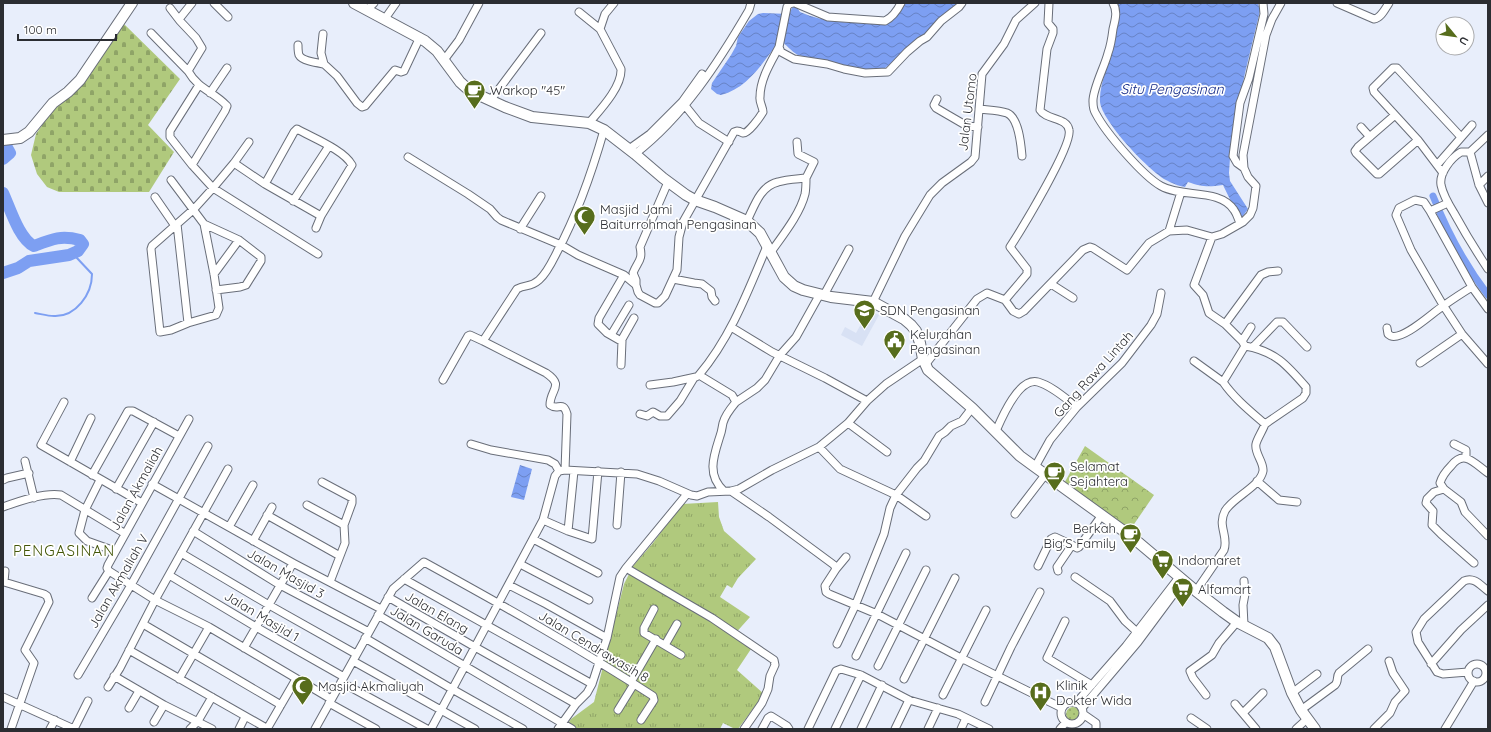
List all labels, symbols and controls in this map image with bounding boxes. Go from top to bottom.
scale bar [18,16,116,42]
north arrow [1435,16,1475,56]
text: 100 m [24,22,57,37]
text: U [1456,34,1472,48]
street label: Jalan Utomo [954,72,980,152]
cafe icon: Warkop "45" [461,77,487,110]
water label: Situ Pengasinan [1121,80,1224,98]
place label: Warkop "45" [490,82,565,98]
place label: Masjid Jami Baiturrohmah Pengasinan [600,201,757,232]
mosque icon: Masjid Jami Baiturrohmah Pengasinan [571,203,597,236]
school or university icon: SDN Pengasinan [851,297,877,330]
place label: SDN Pengasinan [880,302,980,318]
place label: Kelurahan Pengasinan [910,326,980,357]
street label: Gang Rawa Lintah [1050,327,1136,421]
public building icon: Kelurahan Pengasinan [882,328,908,361]
street label: Jalan Akmaliah [106,443,166,533]
place label: Selamat Sejahtera [1070,458,1128,489]
cafe icon: Selamat Sejahtera [1041,460,1067,493]
place label: Berkah Big'S Family [1043,520,1116,551]
cafe icon: Berkah Big'S Family [1118,522,1144,555]
street label: Jalan Akmaliah V [85,531,151,631]
district label: PENGASINAN [13,541,115,560]
street label: Jalan Masjid 3 [245,544,328,602]
supermarket icon: Indomaret [1149,547,1175,580]
place label: Indomaret [1178,552,1241,568]
supermarket icon: Alfamart [1170,576,1196,609]
place label: Alfamart [1198,581,1251,597]
street label: Jalan Masjid 1 [222,587,302,645]
street label: Jalan Elang [402,587,472,637]
street label: Jalan Garuda [388,602,466,658]
street label: Jalan Cendrawasih 8 [536,607,652,685]
mosque icon: Masjid Akmaliyah [289,673,315,706]
place label: Klinik Dokter Wida [1056,677,1132,708]
place label: Masjid Akmaliyah [318,678,424,694]
hospital icon: Klinik Dokter Wida [1027,679,1053,712]

